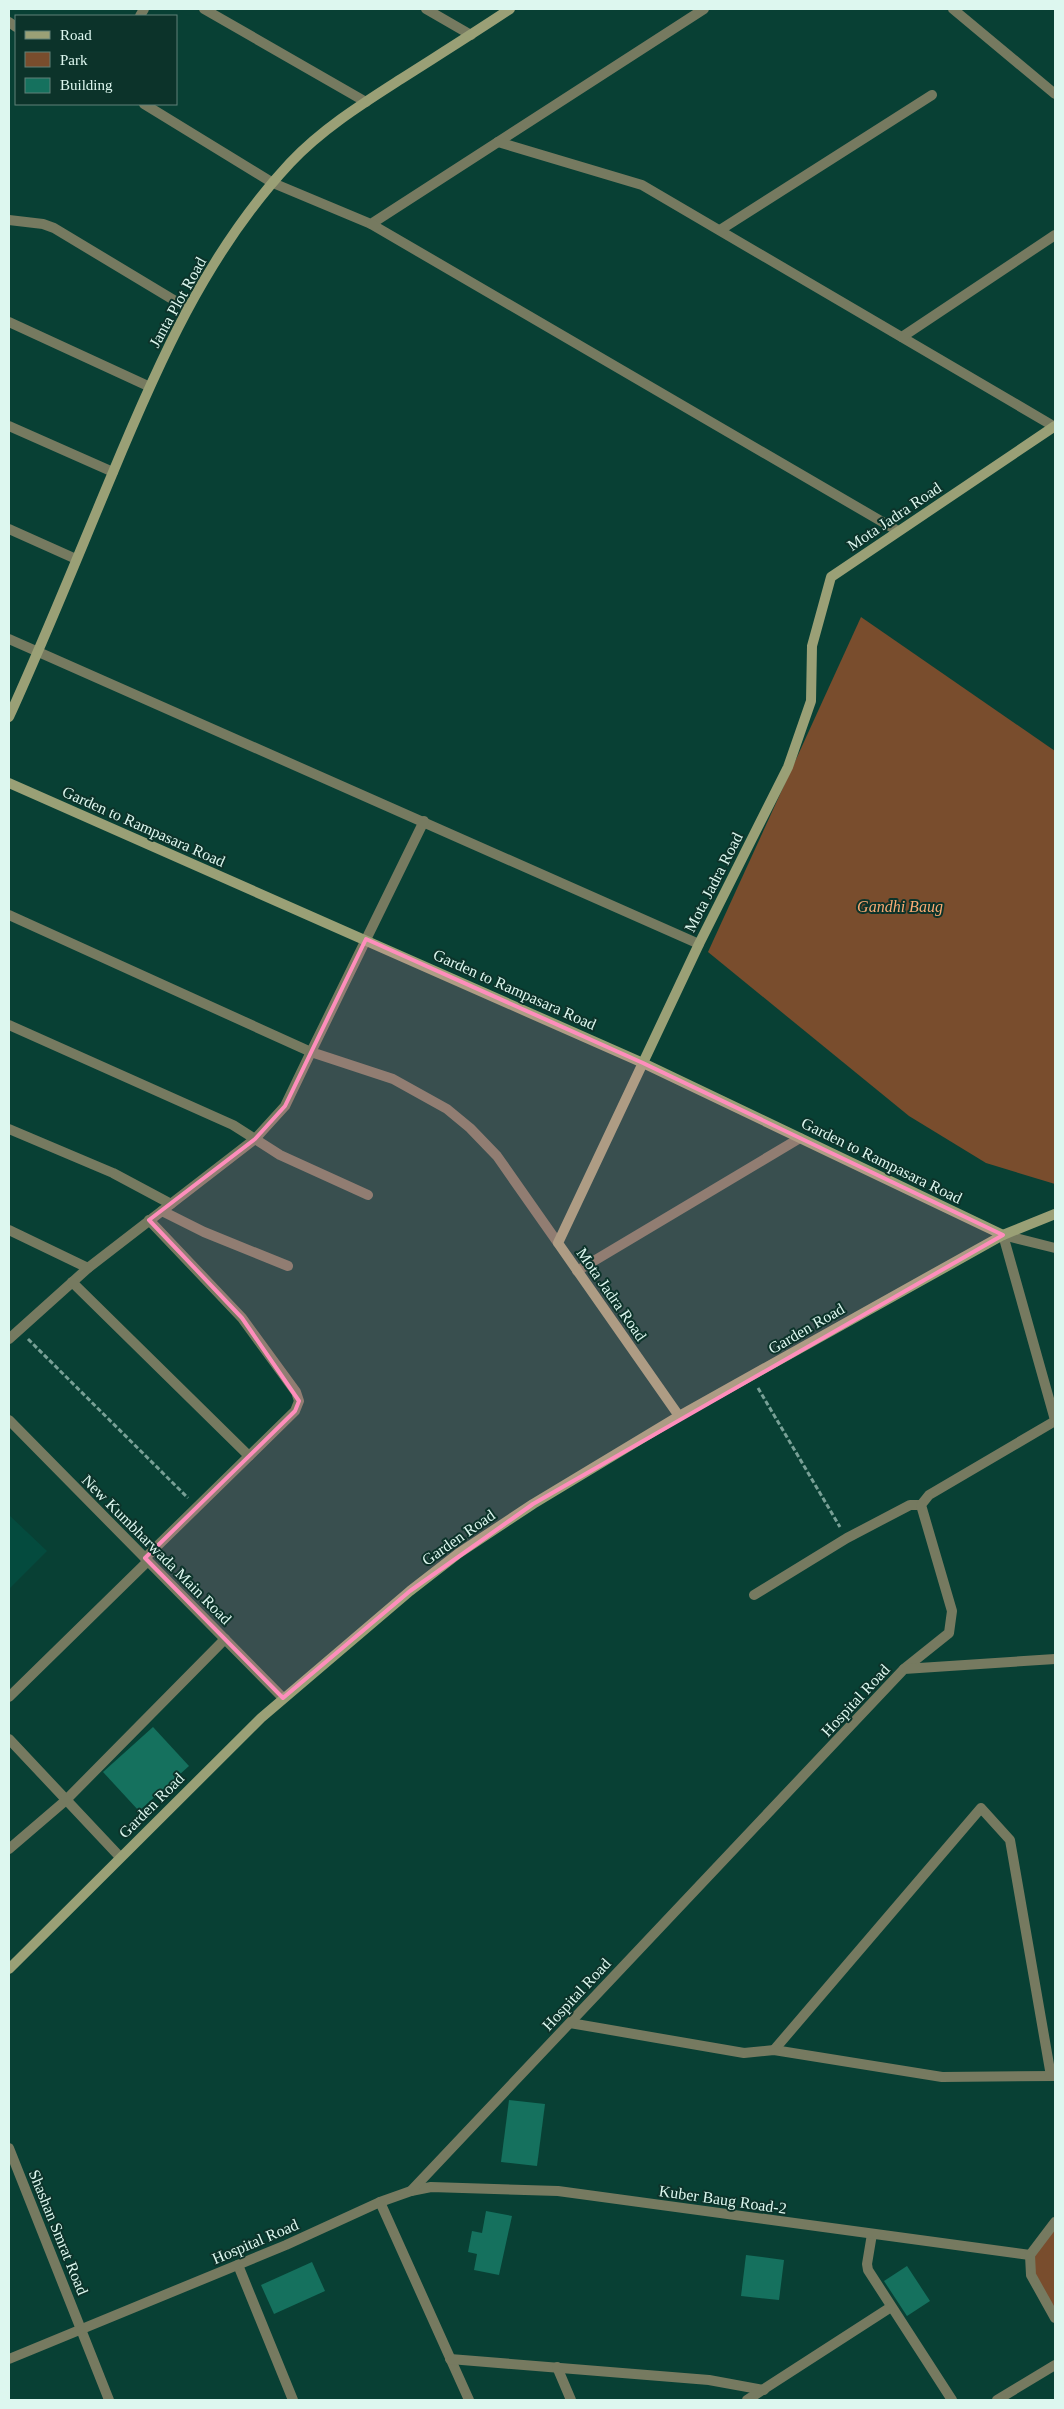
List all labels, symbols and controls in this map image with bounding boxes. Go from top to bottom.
legend [15,15,178,105]
text: Road [60,27,92,43]
text: Park [60,52,88,68]
text: Building [60,77,113,93]
street label: Janta Plot Road [146,254,209,350]
street label: Mota Jadra Road [844,479,944,554]
street label: Garden to Rampasara Road [59,783,228,871]
street label: Mota Jadra Road [681,830,746,935]
park label: Gandhi Baug [857,898,943,916]
street label: Garden to Rampasara Road [430,946,599,1034]
street label: Garden to Rampasara Road [798,1114,965,1208]
street label: Mota Jadra Road [573,1245,650,1344]
street label: Garden Road [765,1300,847,1357]
street label: New Kumbharwada Main Road [79,1471,235,1627]
street label: Garden Road [419,1506,498,1569]
street label: Hospital Road [818,1661,894,1740]
street label: Garden Road [115,1769,187,1841]
street label: Hospital Road [539,1955,615,2034]
street label: Shashan Smrat Road [26,2167,91,2297]
street label: Kuber Baug Road-2 [658,2182,788,2218]
street label: Hospital Road [210,2216,301,2268]

